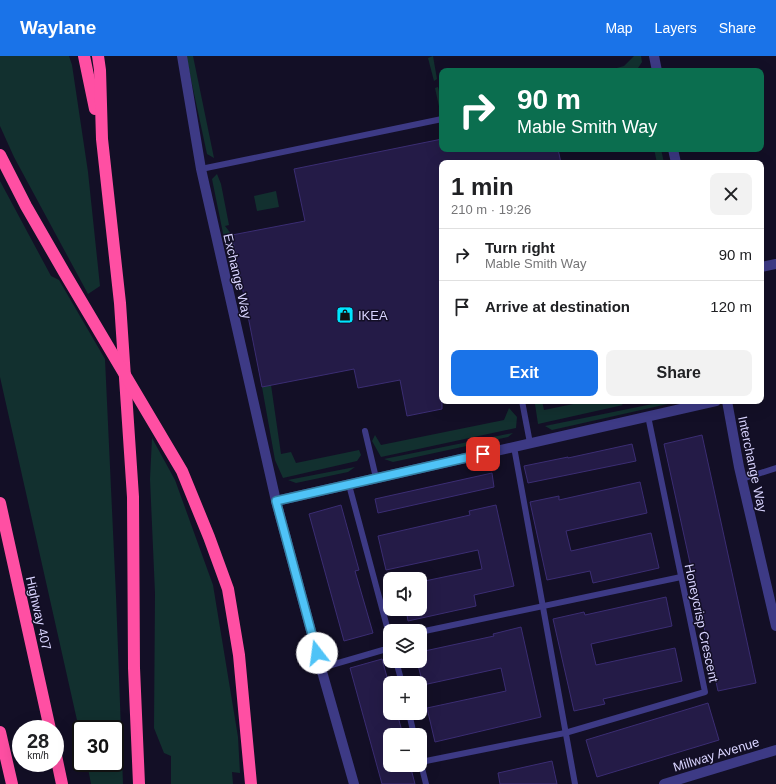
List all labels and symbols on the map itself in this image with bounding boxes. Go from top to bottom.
street label: Exchange Way [220,232,255,321]
shop icon: IKEA [335,305,355,325]
place label: IKEA [358,308,388,323]
street label: Interchange Way [735,415,770,514]
pin [466,437,500,471]
street label: Honeycrisp Crescent [682,563,721,684]
street label: Highway 407 [23,575,54,651]
position arrow [296,632,338,674]
speed limit sign: 30 [72,720,124,772]
street label: Millway Avenue [671,734,761,775]

